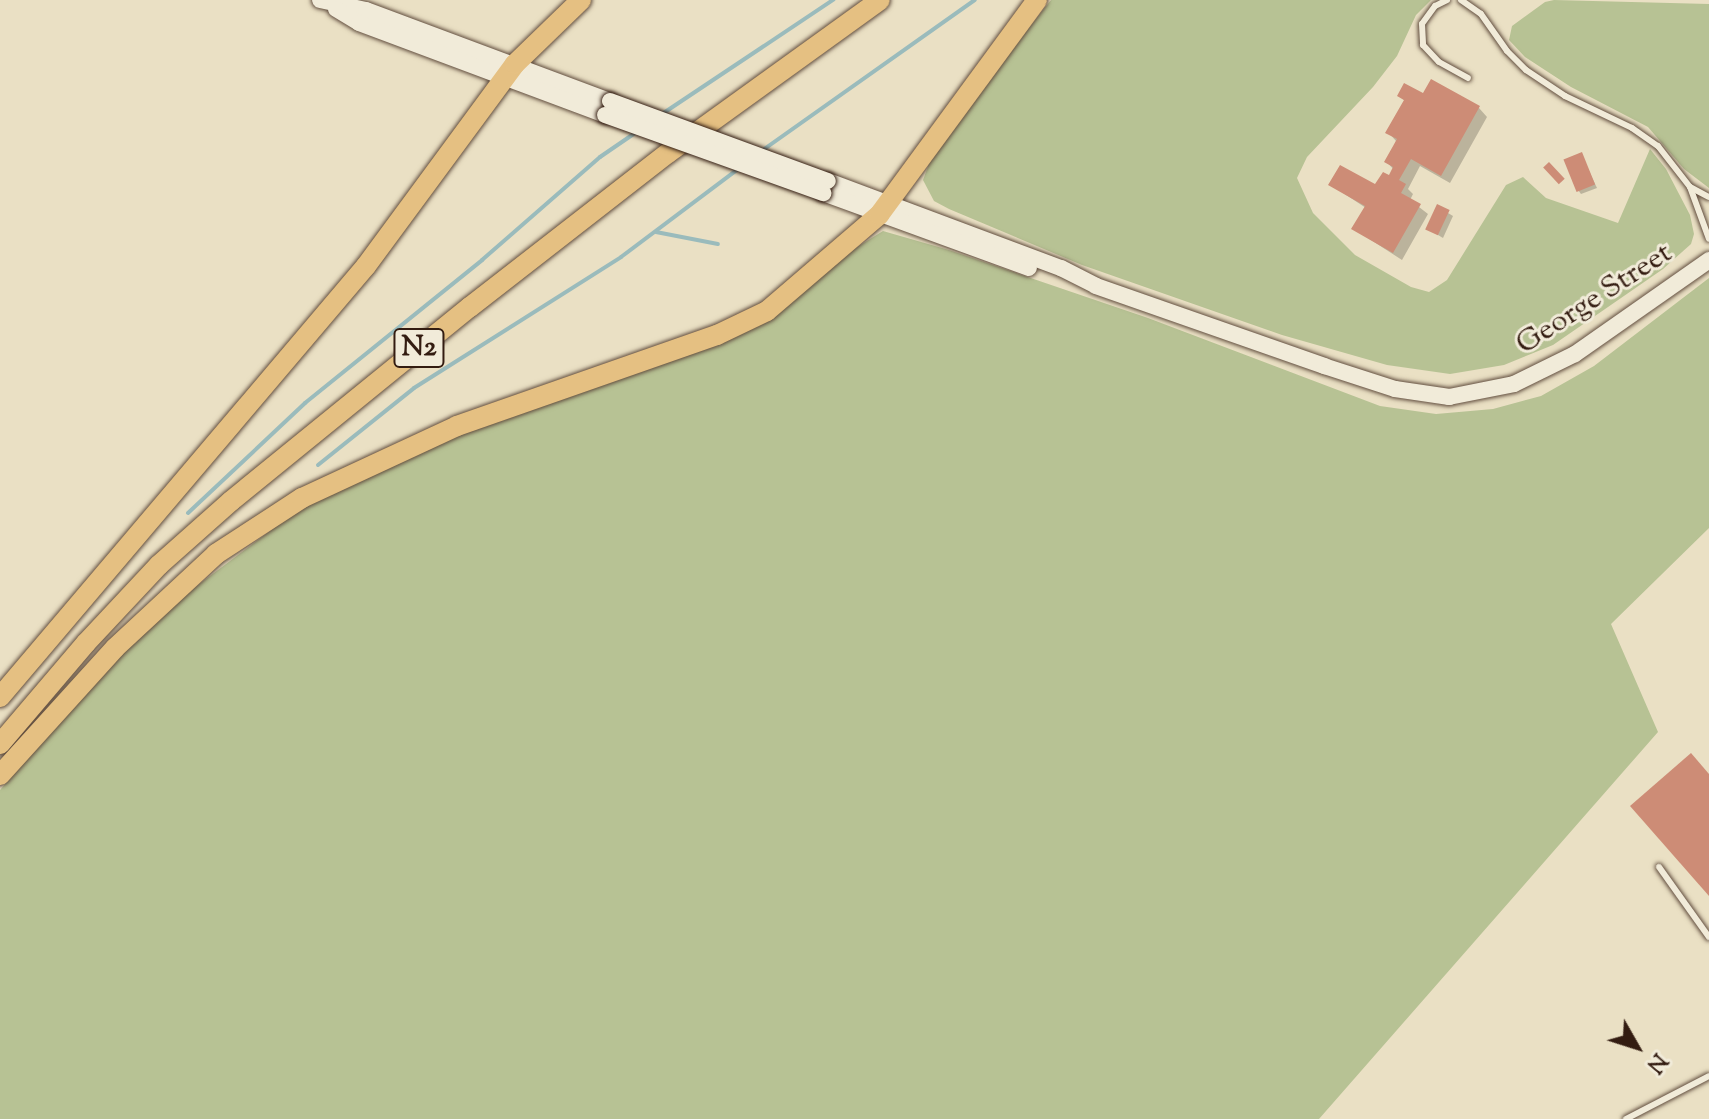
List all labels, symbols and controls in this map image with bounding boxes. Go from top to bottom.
street label: George Street [1510,236,1680,364]
road number: N2 [393,324,445,372]
north arrow [1597,1007,1677,1087]
text: N [1638,1045,1674,1079]

